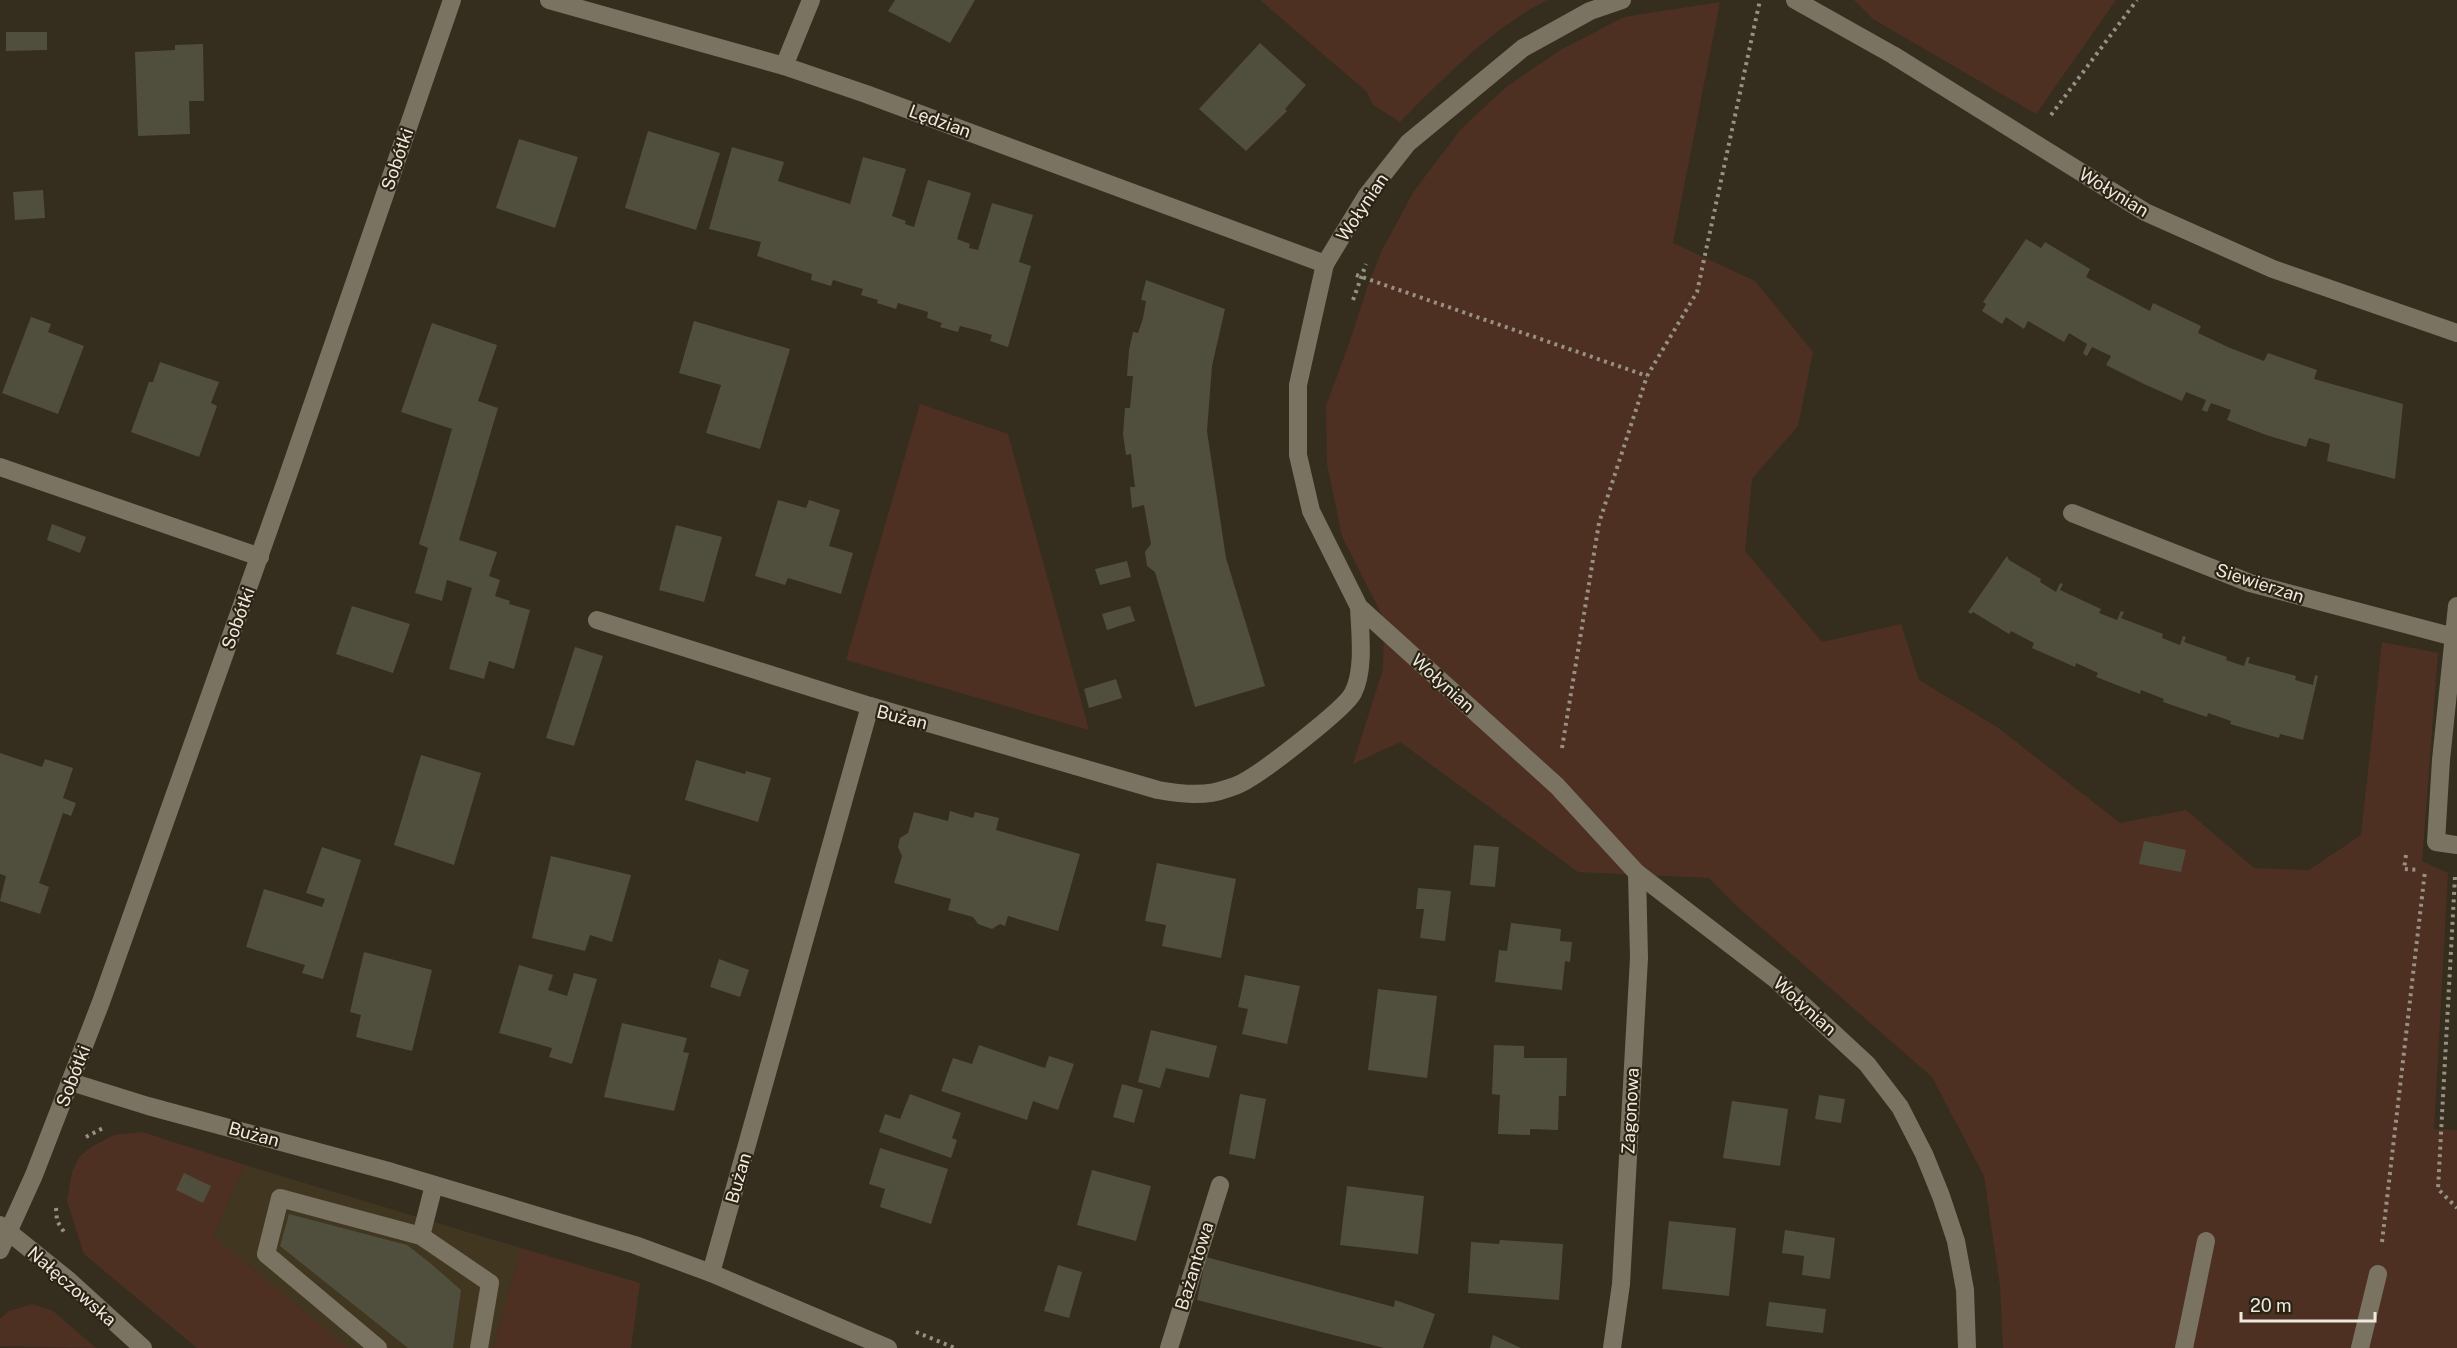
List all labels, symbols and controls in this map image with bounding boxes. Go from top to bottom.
street label: Lędzian [906,100,974,142]
street label: Sobótki [377,125,417,193]
street label: Wołynian [2075,163,2153,221]
street label: Wołynian [1332,169,1392,245]
street label: Siewierzan [2213,559,2307,607]
street label: Sobótki [217,584,259,652]
street label: Wołynian [1407,649,1479,717]
street label: Bużan [874,701,930,733]
street label: Wołynian [1769,972,1841,1040]
street label: Sobótki [52,1042,94,1110]
street label: Zagonowa [1617,1067,1643,1155]
street label: Bużan [226,1117,282,1151]
street label: Bużan [721,1150,755,1206]
street label: Bażantowa [1171,1219,1217,1313]
street label: Nałęczowska [23,1242,121,1330]
scale bar [2241,1285,2374,1323]
text: 20 m [2250,1295,2292,1316]

